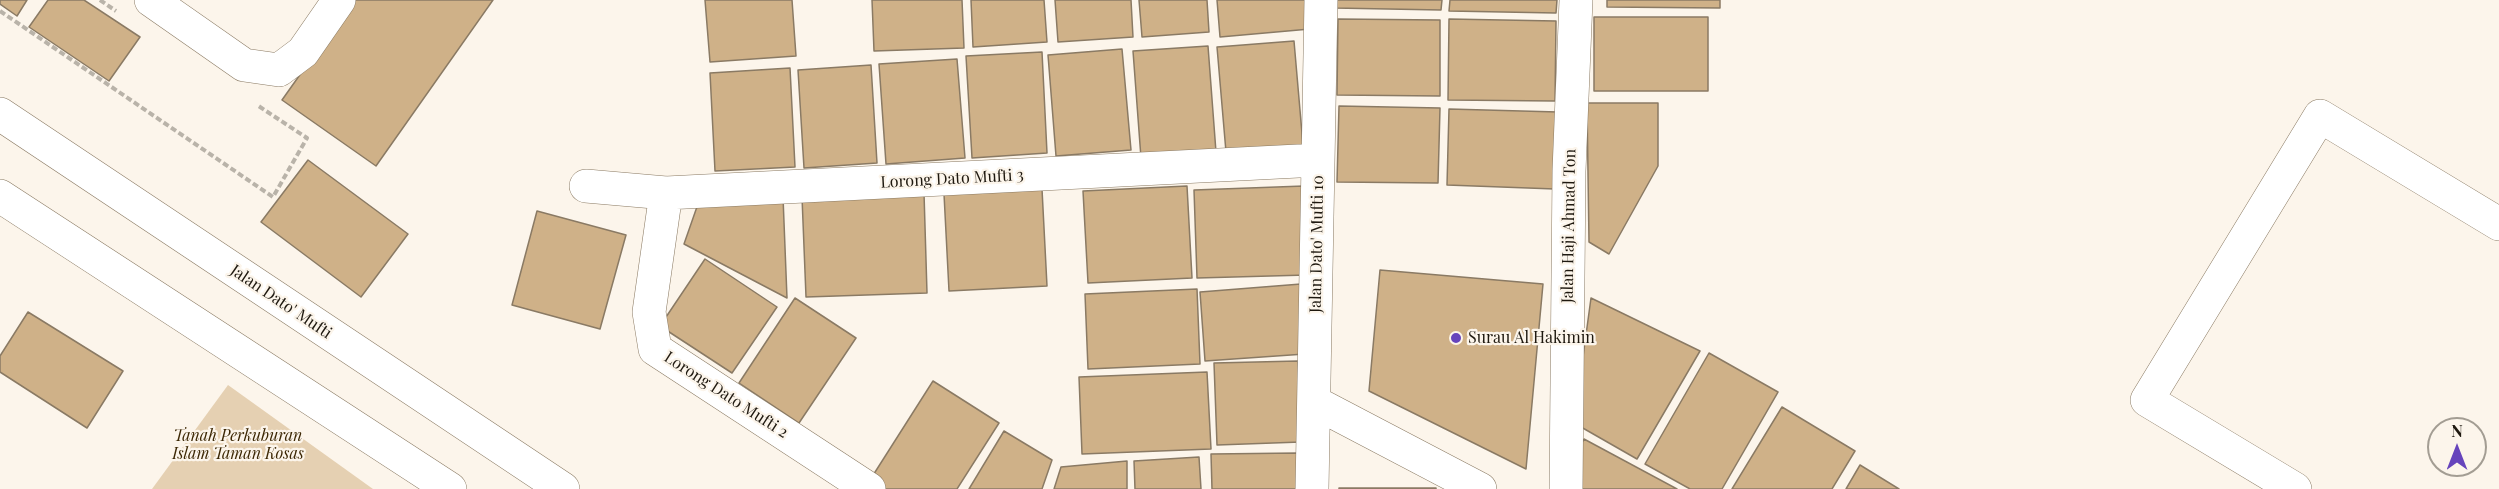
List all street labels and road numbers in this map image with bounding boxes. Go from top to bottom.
street label: Jalan Haji Ahmad Ton [1558,149,1580,303]
street label: Lorong Dato Mufti 3 [880,166,1024,192]
street label: Jalan Dato' Mufti 10 [1306,175,1328,313]
street label: Jalan Dato' Mufti [227,261,335,343]
street label: Lorong Dato Mufti 2 [660,348,792,442]

